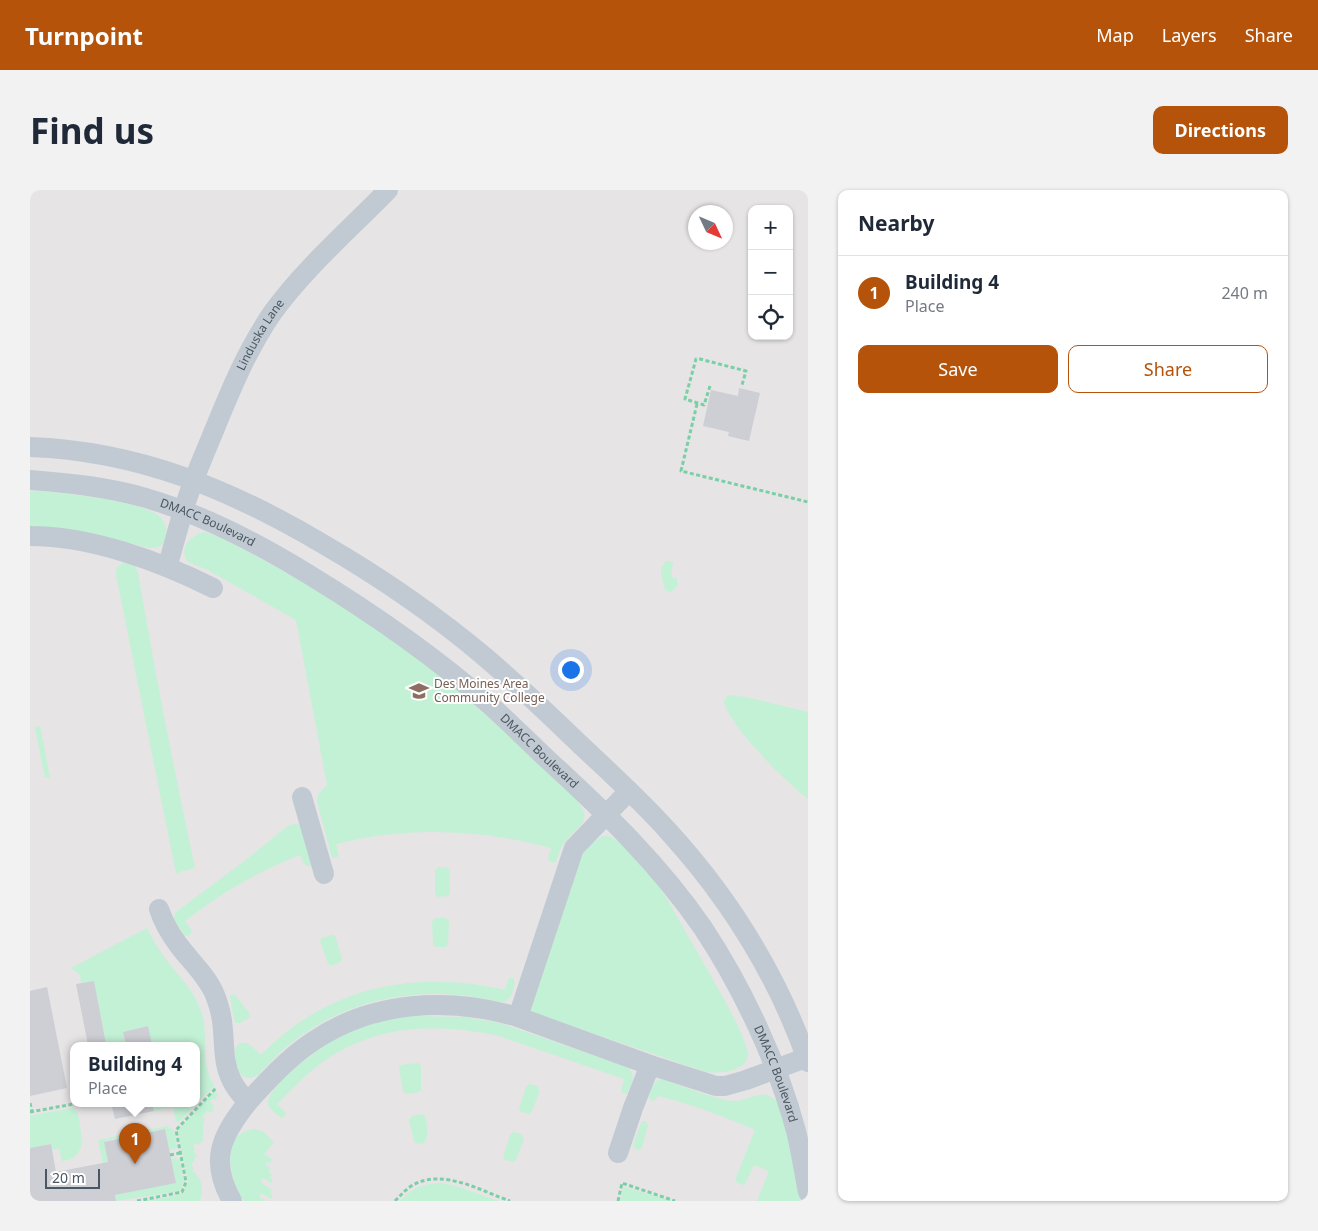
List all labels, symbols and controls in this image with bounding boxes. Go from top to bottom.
text: Turnpoint [25,19,143,52]
text: Map [1096,23,1134,47]
text: Layers [1162,23,1217,47]
text: Share [1245,23,1293,47]
button: Directions [1153,106,1288,154]
text: Find us [30,107,154,154]
north arrow [688,205,733,250]
map controls [748,205,793,340]
button: + [748,205,793,250]
text: Nearby [858,209,934,237]
button: − [748,250,793,295]
text: Building 4 [905,269,999,295]
text: 1 [869,282,879,304]
text: 240 m [1221,282,1268,304]
street label: Linduska Lane [232,295,288,373]
button: locate [748,295,793,340]
text: Place [905,295,945,317]
button: Save [858,345,1058,393]
button: Share [1068,345,1268,393]
street label: DMACC Boulevard [158,494,258,550]
your location [558,657,584,683]
place label: Des Moines Area Community College [434,675,545,706]
school or university icon: Des Moines Area Community College [408,680,430,702]
street label: DMACC Boulevard [497,710,583,792]
street label: DMACC Boulevard [750,1022,802,1124]
popup [70,1042,200,1107]
text: Building 4 [88,1051,182,1077]
text: Place [88,1077,127,1099]
pin: 1 [119,1123,151,1164]
scale bar [45,1166,100,1189]
text: 20 m [52,1168,85,1187]

